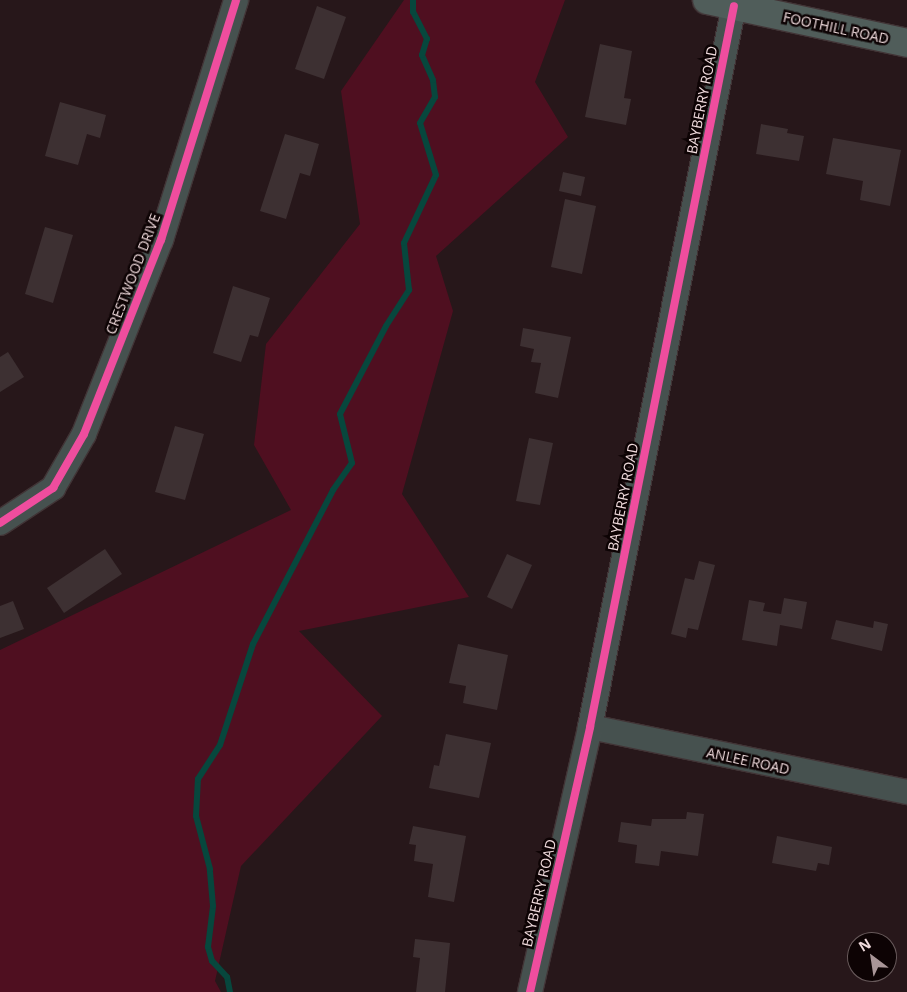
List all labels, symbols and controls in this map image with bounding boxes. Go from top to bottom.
street label: FOOTHILL ROAD [782,9,890,47]
street label: BAYBERRY ROAD [683,44,721,156]
street label: CRESTWOOD DRIVE [102,211,164,337]
street label: BAYBERRY ROAD [604,441,642,553]
street label: ANLEE ROAD [705,744,791,778]
street label: BAYBERRY ROAD [518,838,560,948]
north arrow [847,932,897,982]
text: N [855,933,874,956]

